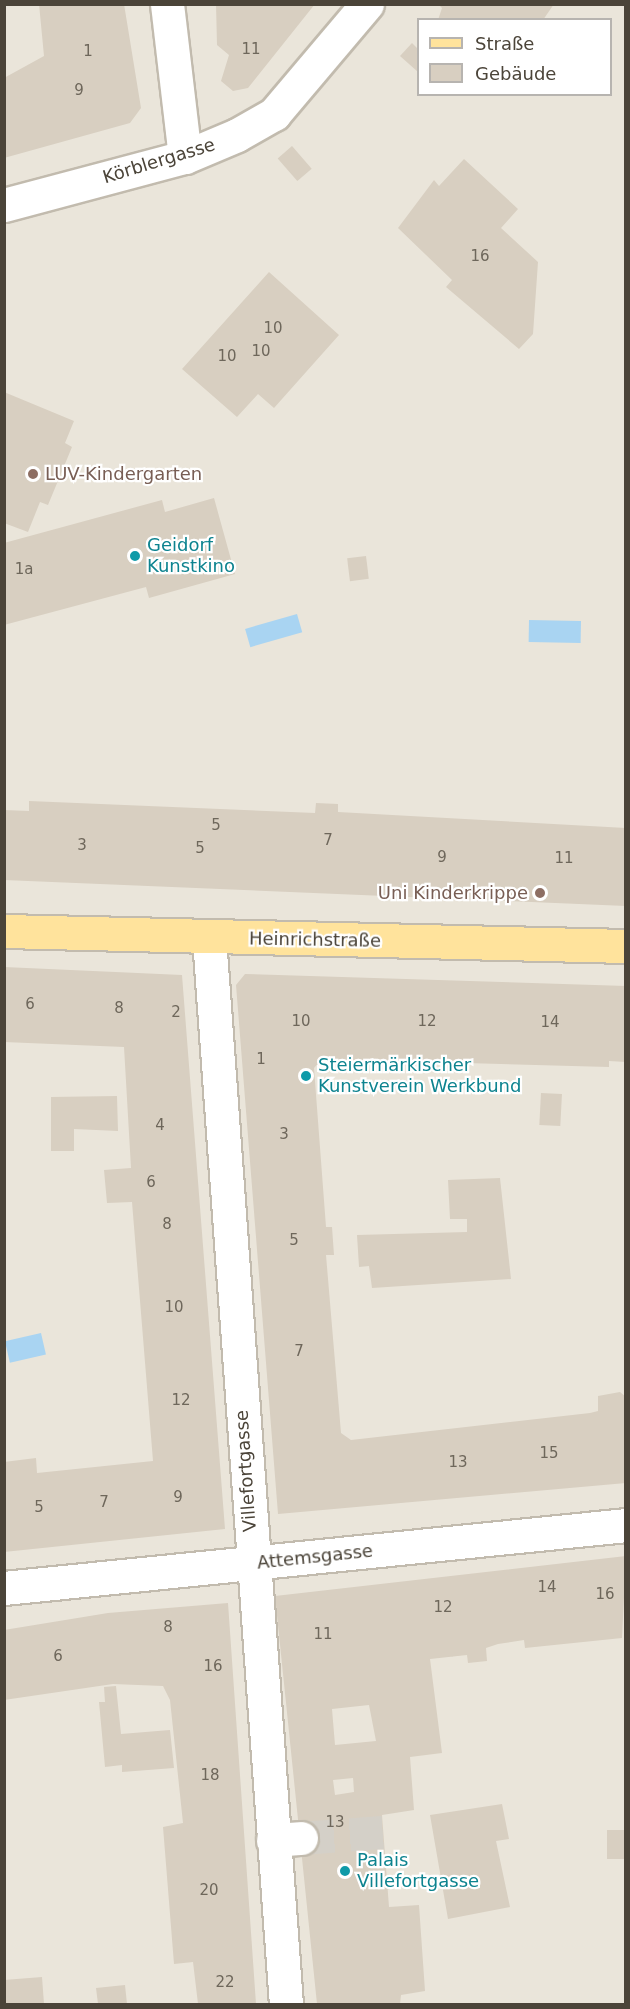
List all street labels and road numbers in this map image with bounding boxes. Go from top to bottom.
street label: Körblergasse [100,134,218,188]
street label: Heinrichstraße [249,928,381,952]
street label: Villefortgasse [231,1409,261,1533]
street label: Attemsgasse [256,1540,374,1574]

